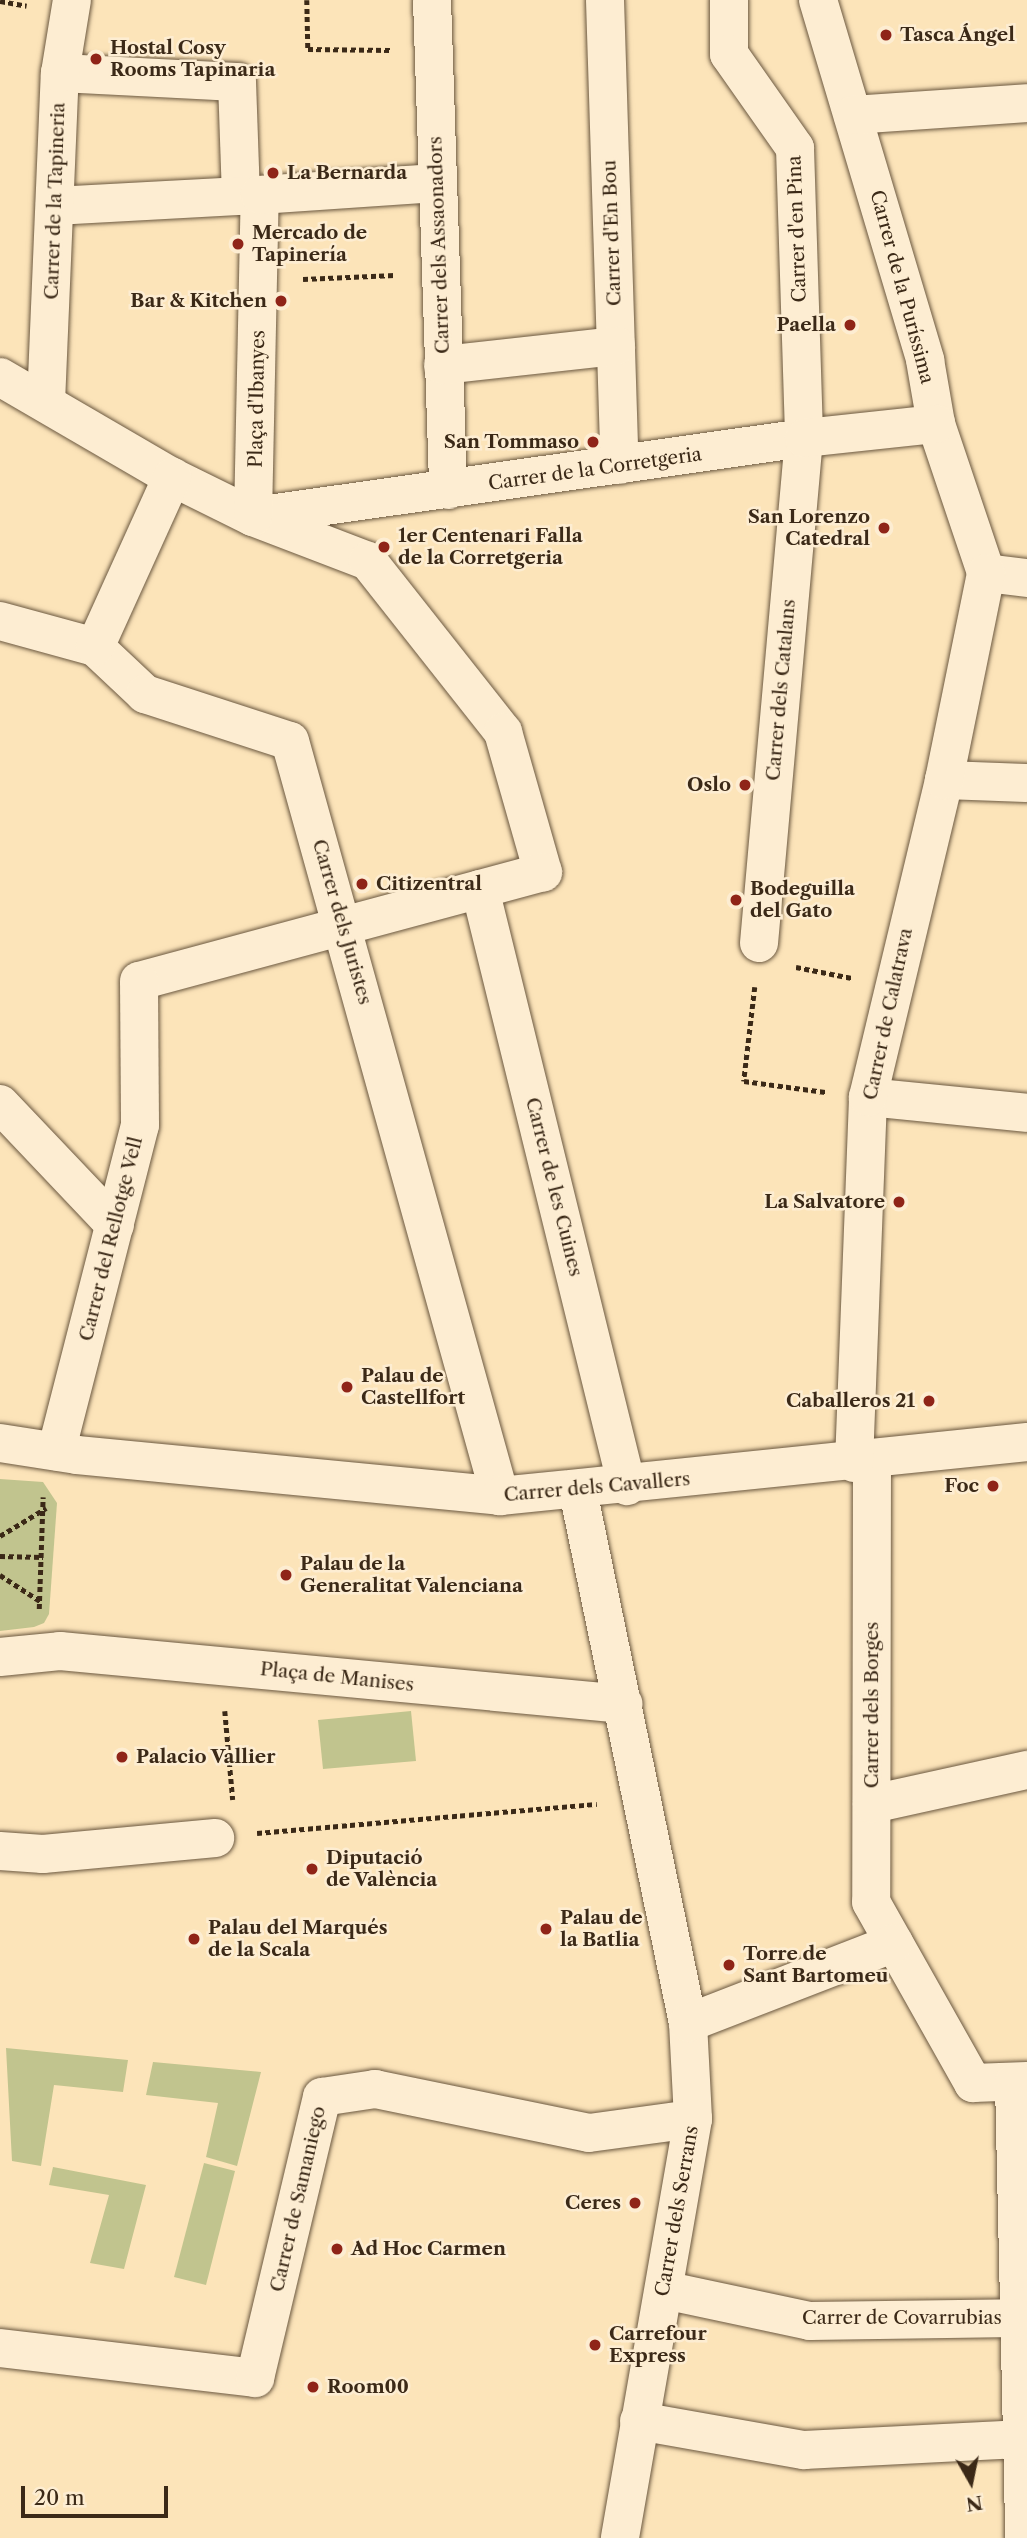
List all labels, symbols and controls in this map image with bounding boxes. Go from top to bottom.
place label: Tasca Ángel [900,24,1016,46]
marker: Tasca Ángel [878,27,894,43]
place label: Hostal Cosy Rooms Tapinaria [110,37,276,81]
marker: Hostal Cosy Rooms Tapinaria [88,51,104,67]
street label: Carrer de la Tapineria [40,101,70,301]
street label: Carrer dels Assaonadors [424,135,454,355]
street label: Carrer d'en Pina [783,155,811,303]
street label: Carrer d'En Bou [598,159,626,307]
place label: La Bernarda [287,162,407,184]
marker: La Bernarda [265,165,281,181]
street label: Carrer de la Puríssima [865,187,939,387]
place label: Mercado de Tapinería [252,222,367,266]
marker: Mercado de Tapinería [230,236,246,252]
place label: Bar & Kitchen [130,290,267,312]
marker: Bar & Kitchen [273,293,289,309]
place label: Paella [777,314,836,336]
marker: Paella [842,317,858,333]
street label: Plaça d'Ibanyes [244,330,270,468]
place label: San Tommaso [443,431,579,453]
marker: San Tommaso [585,434,601,450]
street label: Carrer de la Corretgeria [487,443,703,495]
place label: San Lorenzo Catedral [748,506,870,550]
marker: San Lorenzo Catedral [876,520,892,536]
place label: 1er Centenari Falla de la Corretgeria [398,525,583,569]
marker: 1er Centenari Falla de la Corretgeria [376,539,392,555]
street label: Carrer dels Catalans [762,598,800,782]
place label: Oslo [687,774,731,796]
marker: Oslo [737,777,753,793]
street label: Carrer dels Juristes [307,837,377,1007]
place label: Citizentral [376,873,482,895]
marker: Citizentral [354,876,370,892]
place label: Bodeguilla del Gato [750,878,855,922]
marker: Bodeguilla del Gato [728,892,744,908]
street label: Carrer de Calatrava [859,926,917,1102]
street label: Carrer de les Cuines [521,1095,587,1279]
street label: Carrer del Rellotge Vell [74,1134,148,1344]
place label: La Salvatore [764,1191,885,1213]
marker: La Salvatore [891,1194,907,1210]
place label: Palau de Castellfort [361,1365,465,1409]
marker: Palau de Castellfort [339,1379,355,1395]
place label: Caballeros 21 [786,1390,915,1412]
marker: Caballeros 21 [921,1393,937,1409]
street label: Carrer dels Cavallers [503,1467,691,1507]
place label: Foc [944,1475,979,1497]
marker: Foc [985,1478,1001,1494]
place label: Palau de la Generalitat Valenciana [300,1553,524,1597]
marker: Palau de la Generalitat Valenciana [278,1567,294,1583]
street label: Carrer dels Borges [861,1621,883,1789]
street label: Plaça de Manises [259,1658,415,1696]
place label: Palacio Vallier [136,1746,276,1768]
marker: Palacio Vallier [114,1749,130,1765]
place label: Diputació de València [326,1847,438,1891]
marker: Diputació de València [304,1861,320,1877]
place label: Palau de la Batlia [560,1907,643,1951]
place label: Palau del Marqués de la Scala [208,1917,387,1961]
marker: Palau de la Batlia [538,1921,554,1937]
marker: Palau del Marqués de la Scala [186,1931,202,1947]
place label: Torre de Sant Bartomeu [743,1943,888,1987]
marker: Torre de Sant Bartomeu [721,1957,737,1973]
street label: Carrer de Samaniego [265,2104,331,2294]
street label: Carrer dels Serrans [651,2124,703,2298]
place label: Ceres [565,2192,621,2214]
marker: Ceres [627,2195,643,2211]
place label: Ad Hoc Carmen [351,2238,506,2260]
marker: Ad Hoc Carmen [329,2241,345,2257]
street label: Carrer de Covarrubias [802,2307,1002,2329]
place label: Carrefour Express [609,2323,707,2367]
marker: Carrefour Express [587,2337,603,2353]
place label: Room00 [327,2376,409,2398]
marker: Room00 [305,2379,321,2395]
north arrow [936,2447,1006,2517]
scale bar [24,2472,172,2516]
text: 20 m [34,2485,85,2510]
text: N [964,2491,984,2516]

